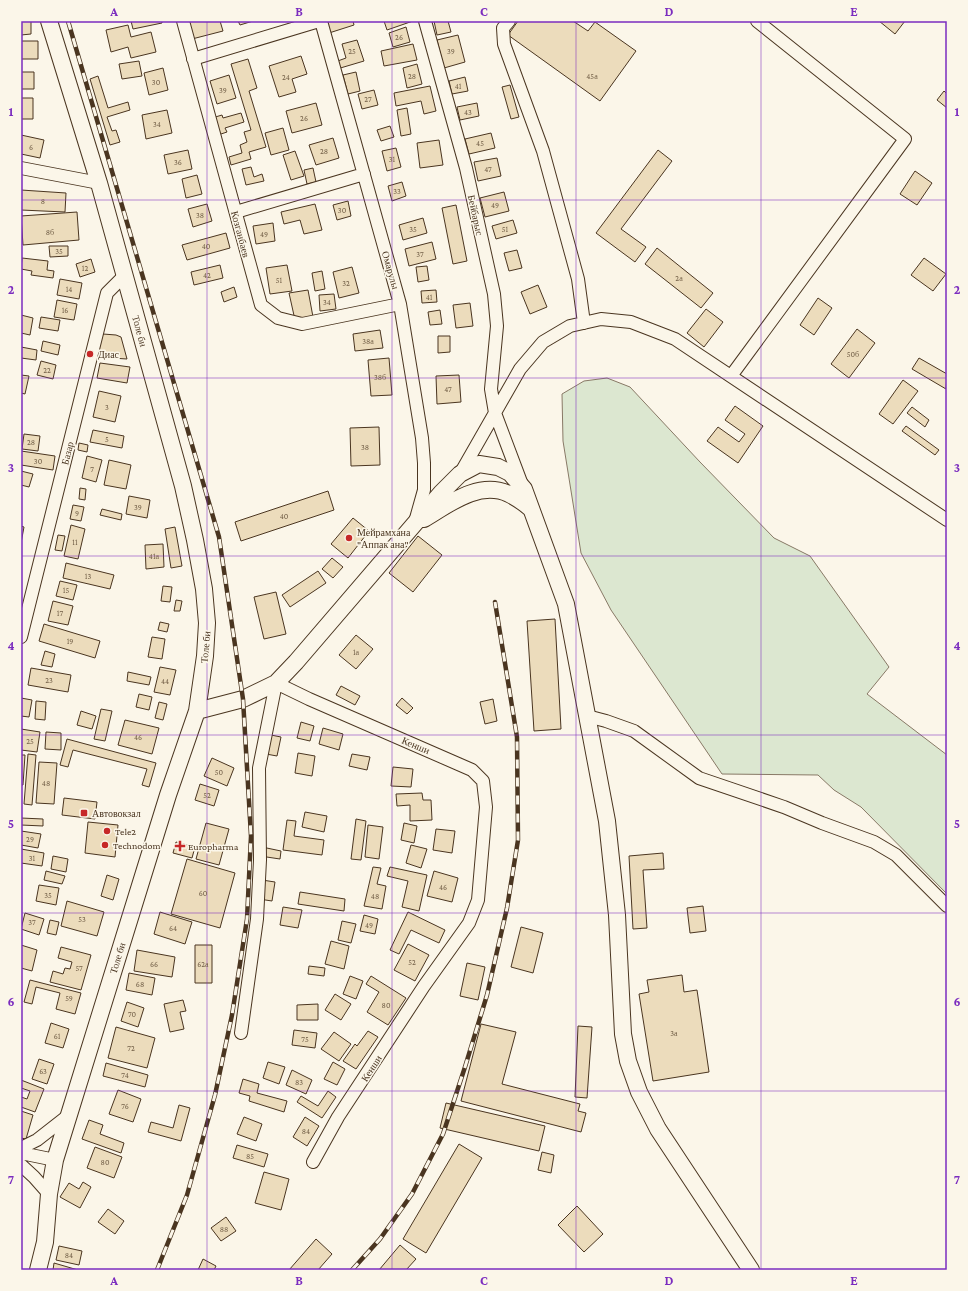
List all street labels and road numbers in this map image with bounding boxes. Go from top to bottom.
street label: Бейбарыс [466,194,485,237]
street label: Козганбаев [229,210,252,259]
street label: Омарулы [380,250,401,291]
street label: Толе би [130,314,149,349]
street label: Базар [59,440,76,466]
street label: Толе би [199,630,212,663]
street label: Кенши [400,735,432,756]
street label: Толе би [108,941,128,975]
street label: Кенши [359,1053,384,1083]

